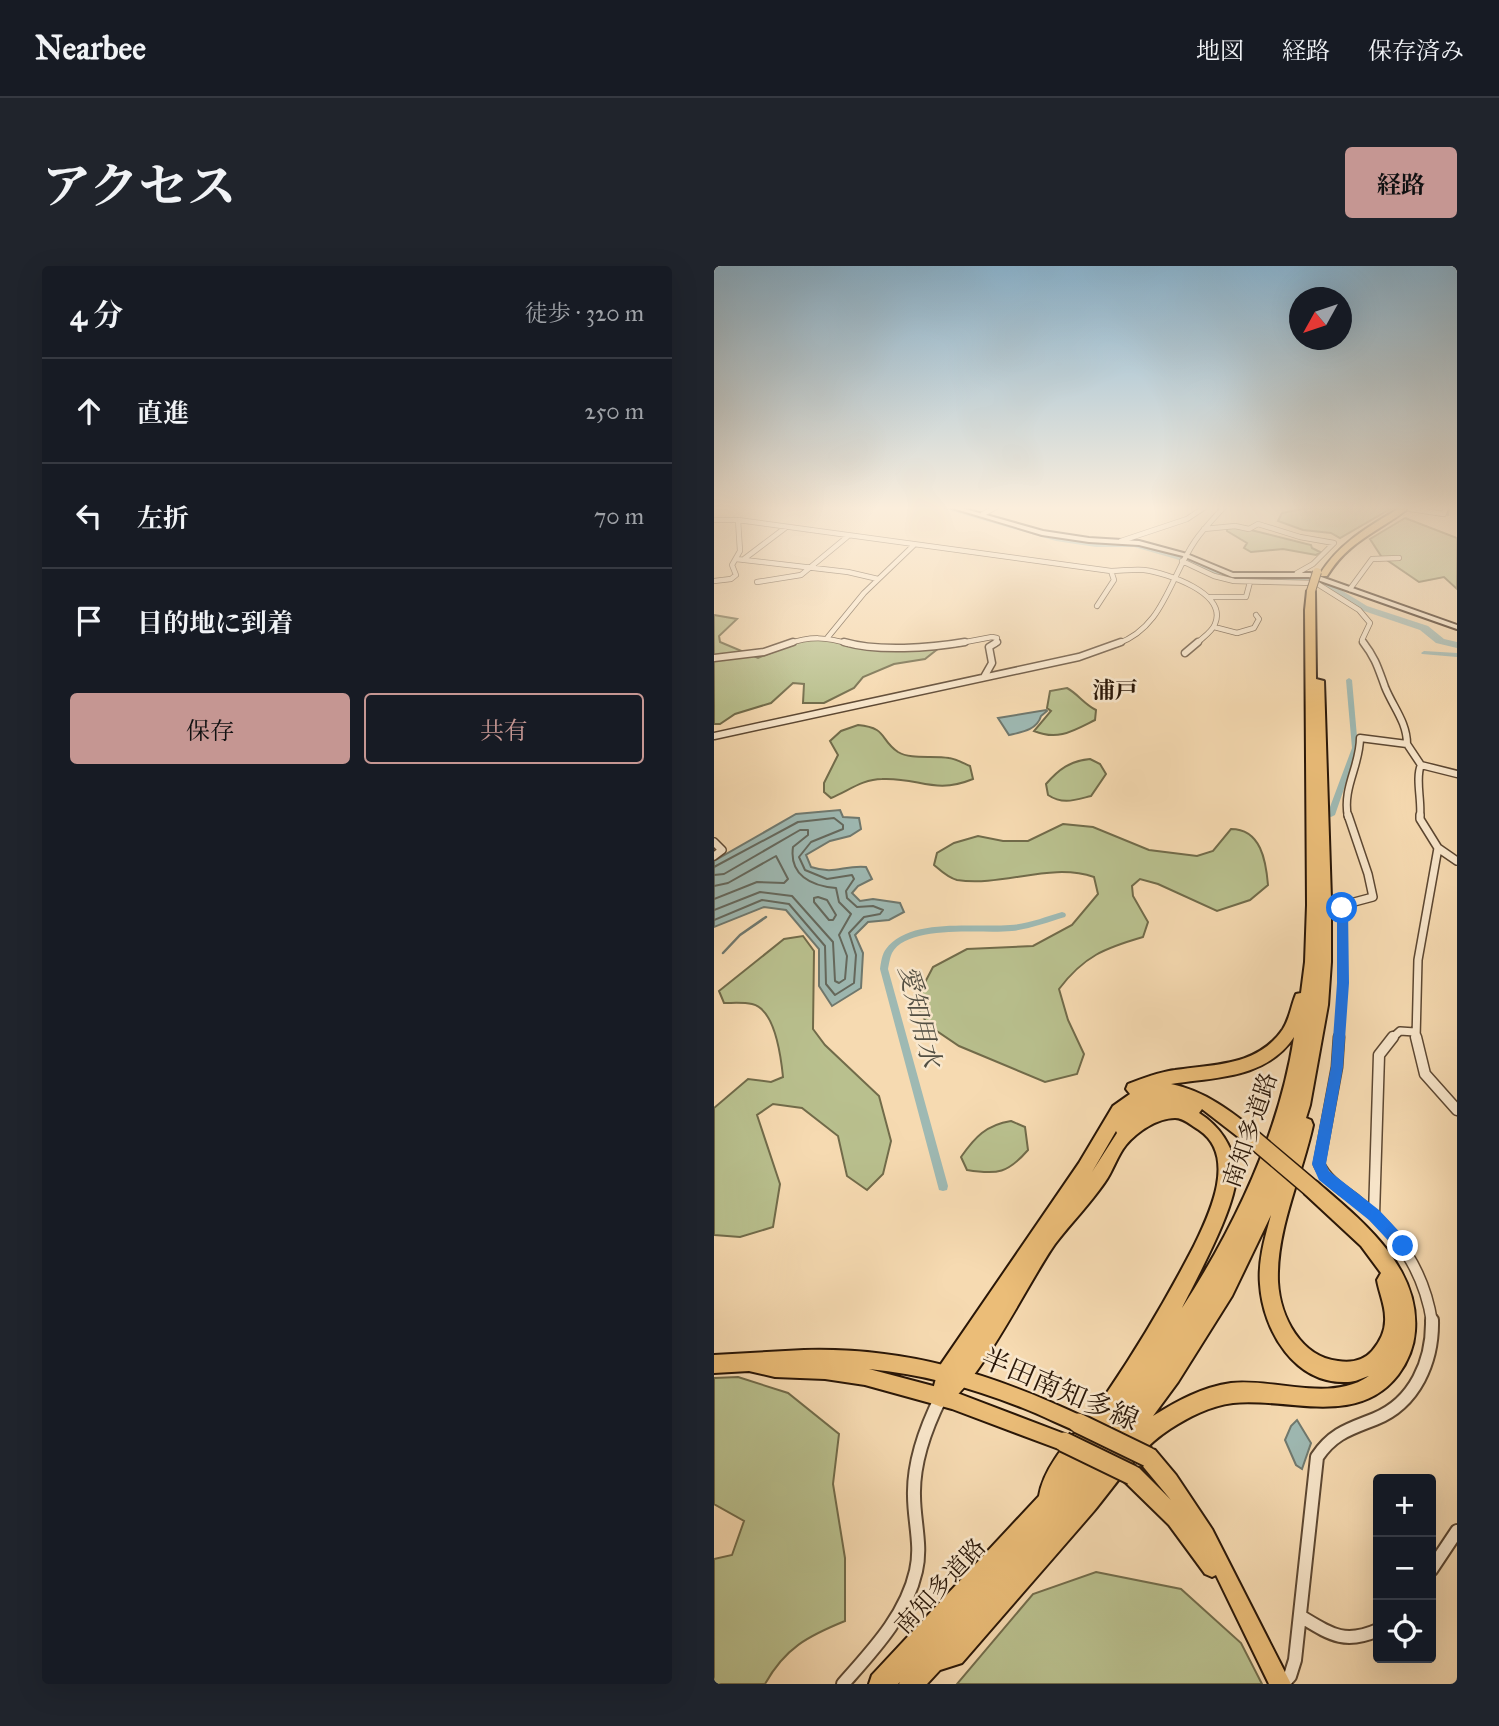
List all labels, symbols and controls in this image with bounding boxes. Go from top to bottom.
text: Nearbee [35,28,146,68]
text: 地図 [1196,36,1244,66]
text: 経路 [1282,36,1330,66]
text: 保存済み [1368,36,1464,66]
button: 経路 [1345,147,1457,218]
text: アクセス [42,157,237,216]
north arrow [1289,287,1352,350]
text: 4 分 [70,297,123,333]
text: 徒歩 · 320 m [525,299,644,327]
icon: ahead [70,392,108,430]
text: 直進 [137,397,189,429]
text: 250 m [584,397,644,425]
icon: left [70,497,108,535]
text: 左折 [137,502,189,534]
text: 70 m [594,502,644,530]
icon: arrive [70,602,108,640]
text: 目的地に到着 [137,607,293,639]
district label: 浦戸 [1092,676,1138,704]
button: 保存 [70,693,350,764]
button: 共有 [364,693,644,764]
route start [1326,892,1357,923]
water label: 愛知用水 [892,962,949,1073]
street label: 南知多道路 [1216,1068,1284,1192]
route end [1387,1230,1418,1261]
street label: 半田南知多線 [976,1340,1144,1438]
map controls [1373,1474,1436,1663]
button: + [1373,1474,1436,1537]
street label: 南知多道路 [888,1532,992,1640]
button: − [1373,1537,1436,1600]
button: locate [1373,1600,1436,1663]

